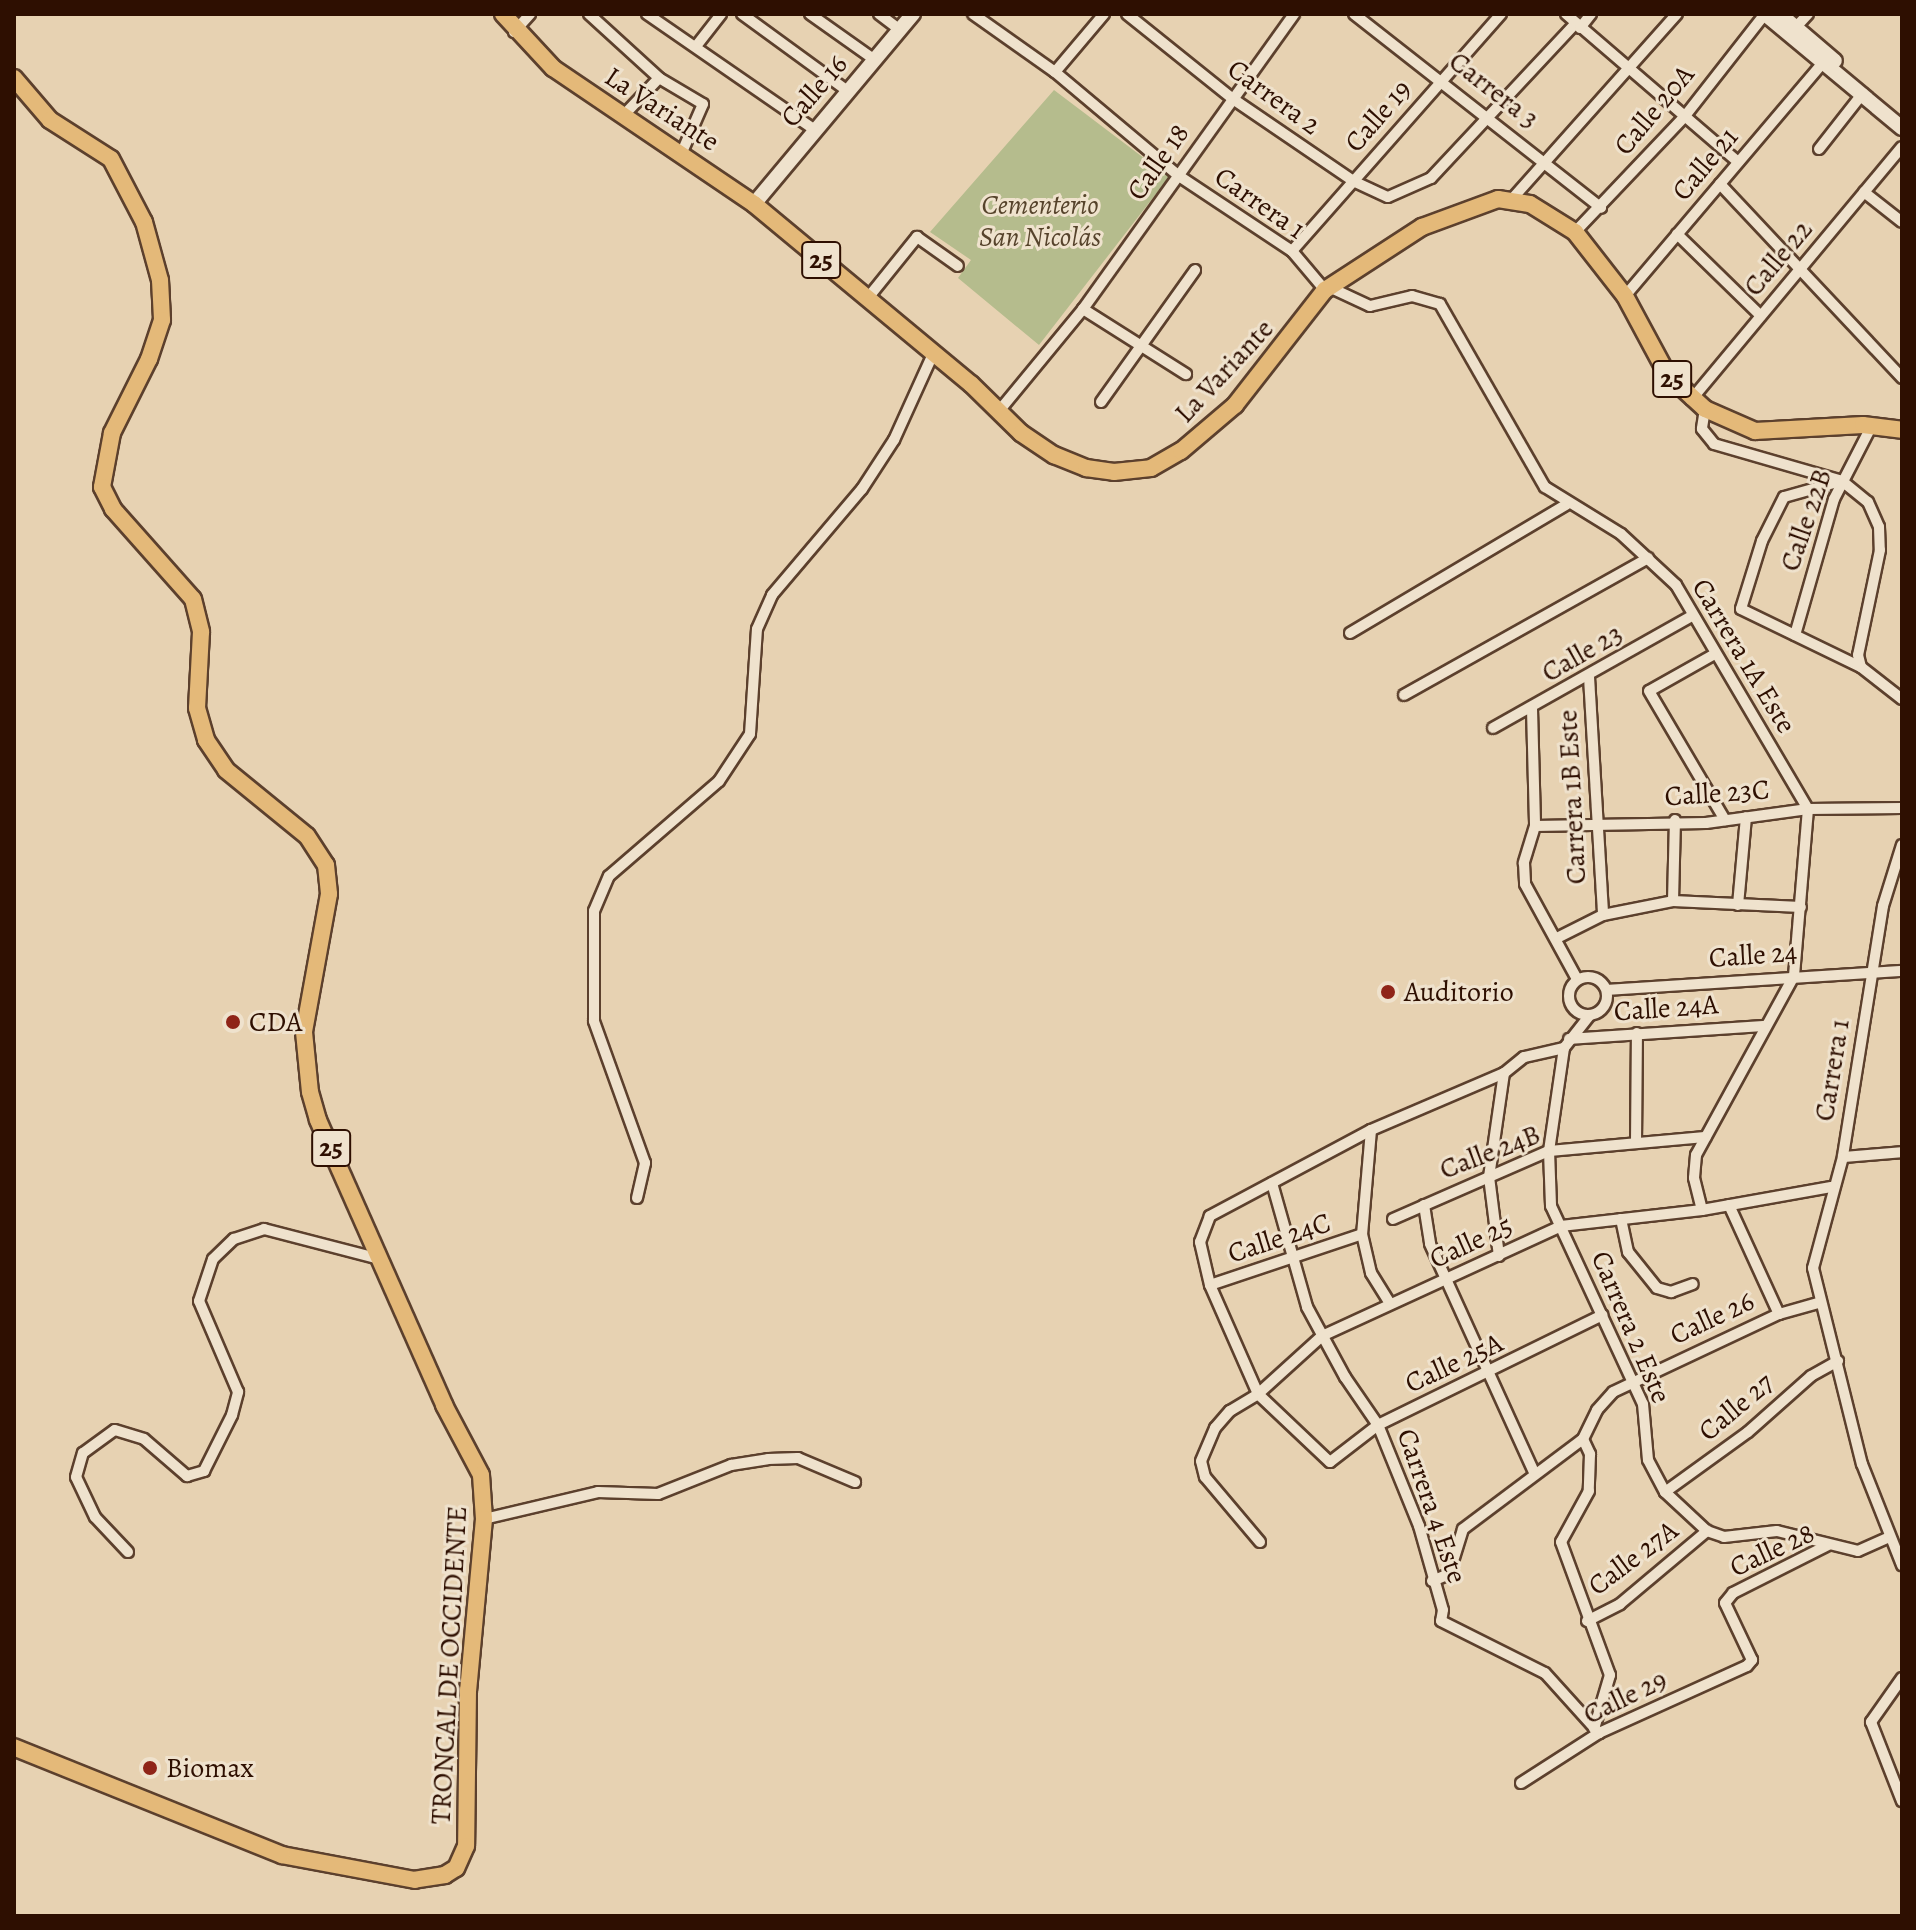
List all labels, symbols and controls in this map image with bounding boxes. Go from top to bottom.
street label: Carrera 3 [1442,44,1546,136]
street label: Calle 16 [773,48,855,134]
street label: Carrera 2 [1221,52,1327,142]
street label: Calle 20A [1607,58,1701,162]
street label: La Variante [599,60,725,158]
street label: Calle 19 [1338,73,1418,159]
street label: Calle 18 [1120,117,1196,207]
street label: Calle 21 [1665,121,1745,207]
street label: Carrera 1 [1208,160,1312,246]
park label: Cementerio San Nicolás [979,188,1101,254]
street label: Calle 22 [1737,213,1819,303]
road number: 25 [801,238,841,282]
street label: La Variante [1168,312,1280,430]
road number: 25 [1652,357,1692,401]
street label: Calle 22B [1773,465,1839,575]
street label: Carrera 1A Este [1685,573,1803,739]
street label: Calle 23 [1536,617,1628,689]
street label: Carrera 1B Este [1551,709,1593,885]
street label: Calle 23C [1664,773,1770,813]
street label: Calle 24 [1708,935,1798,975]
place label: Auditorio [1404,975,1514,1009]
marker: Auditorio [1379,983,1397,1001]
street label: Calle 24A [1613,988,1719,1028]
place label: CDA [249,1005,302,1039]
marker: CDA [224,1013,242,1031]
street label: Carrera 1 [1807,1017,1857,1123]
street label: Calle 24B [1435,1117,1545,1187]
road number: 25 [311,1126,351,1170]
street label: Calle 24C [1223,1206,1335,1270]
street label: Calle 25 [1424,1208,1518,1276]
street label: Carrera 2 Este [1584,1246,1678,1408]
street label: Calle 26 [1665,1284,1759,1352]
street label: Calle 25A [1400,1326,1508,1400]
street label: Calle 27 [1692,1366,1780,1448]
street label: Carrera 4 Este [1390,1424,1474,1588]
street label: TRONCAL DE OCCIDENTE [424,1505,474,1825]
street label: Calle 27A [1581,1513,1685,1603]
street label: Calle 28 [1724,1516,1820,1584]
street label: Calle 29 [1578,1663,1672,1731]
place label: Biomax [166,1751,254,1785]
marker: Biomax [141,1759,159,1777]

